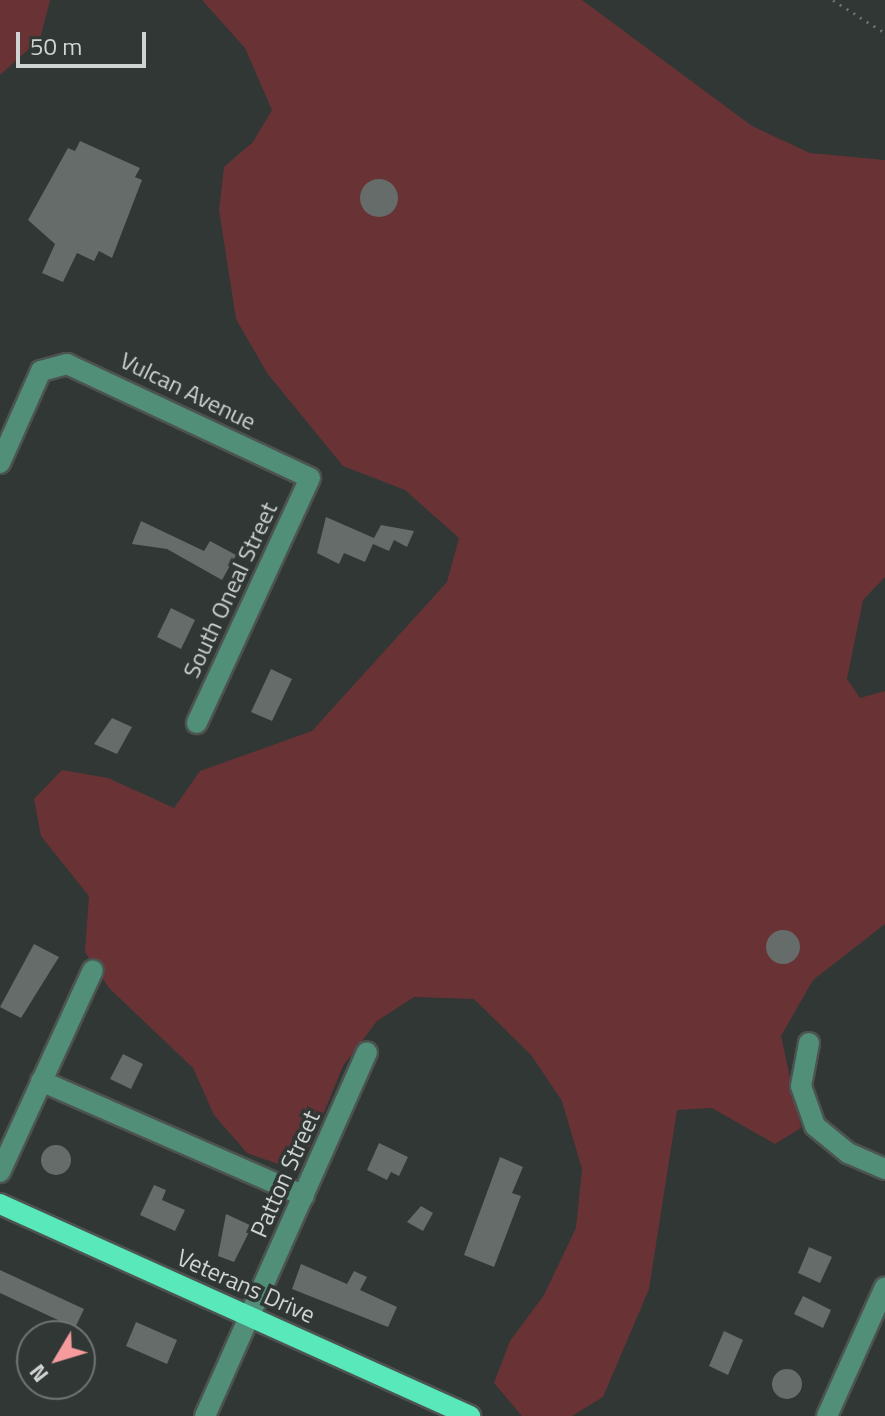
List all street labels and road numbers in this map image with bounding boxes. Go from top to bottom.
street label: Vulcan Avenue [115,346,261,436]
street label: South Oneal Street [177,498,283,682]
street label: Patton Street [244,1106,326,1242]
street label: Veterans Drive [173,1243,319,1329]

